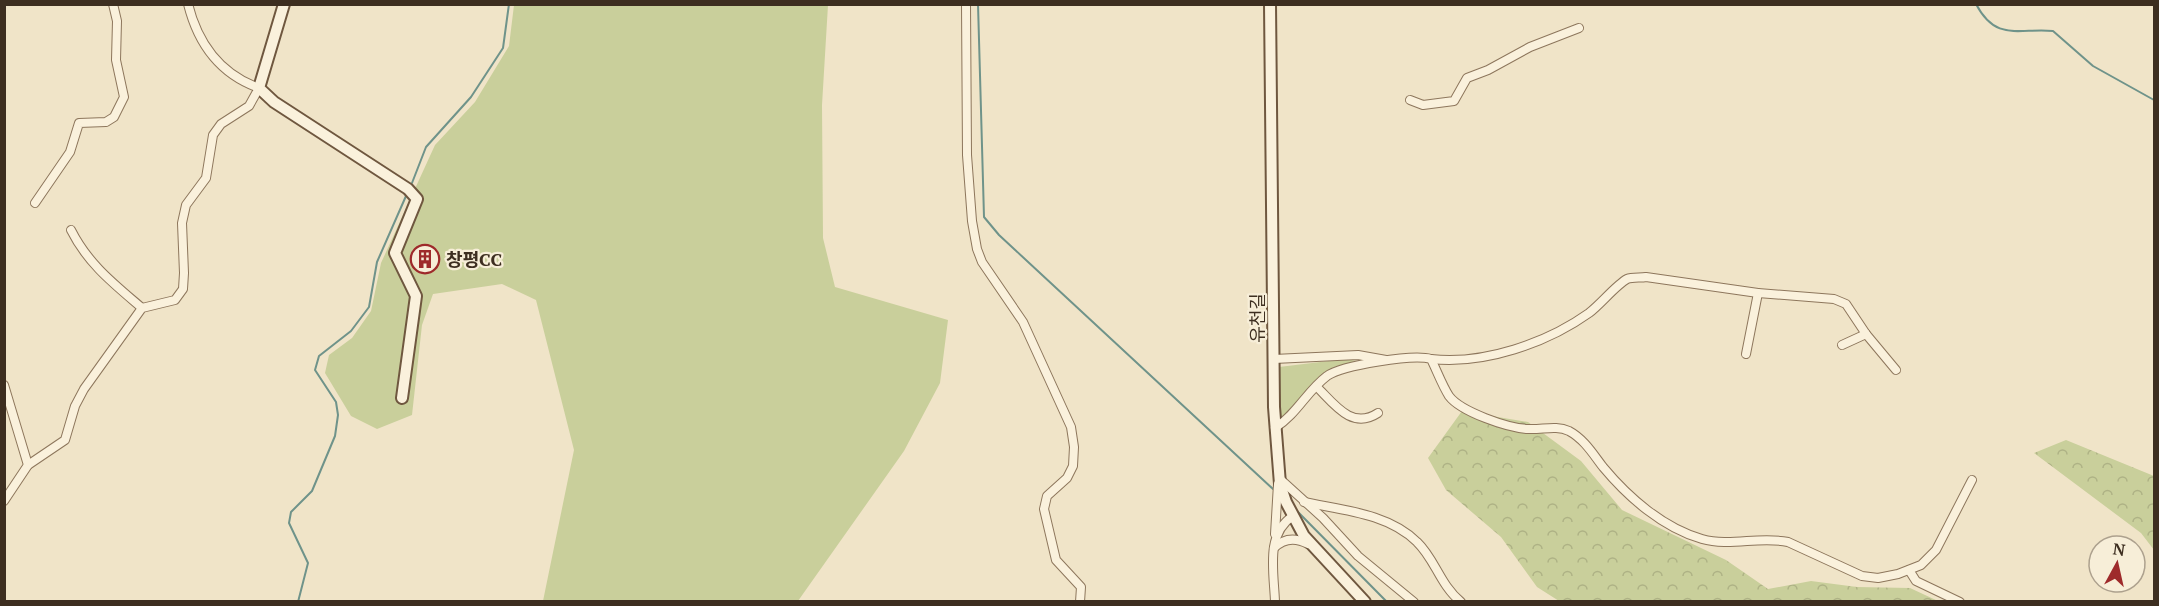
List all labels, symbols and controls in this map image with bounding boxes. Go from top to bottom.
building icon: 창평CC [409,243,441,275]
place label: 창평CC [446,247,502,271]
street label: 유천길 [1245,293,1269,343]
north arrow [2087,534,2147,594]
text: N [2112,537,2127,561]

